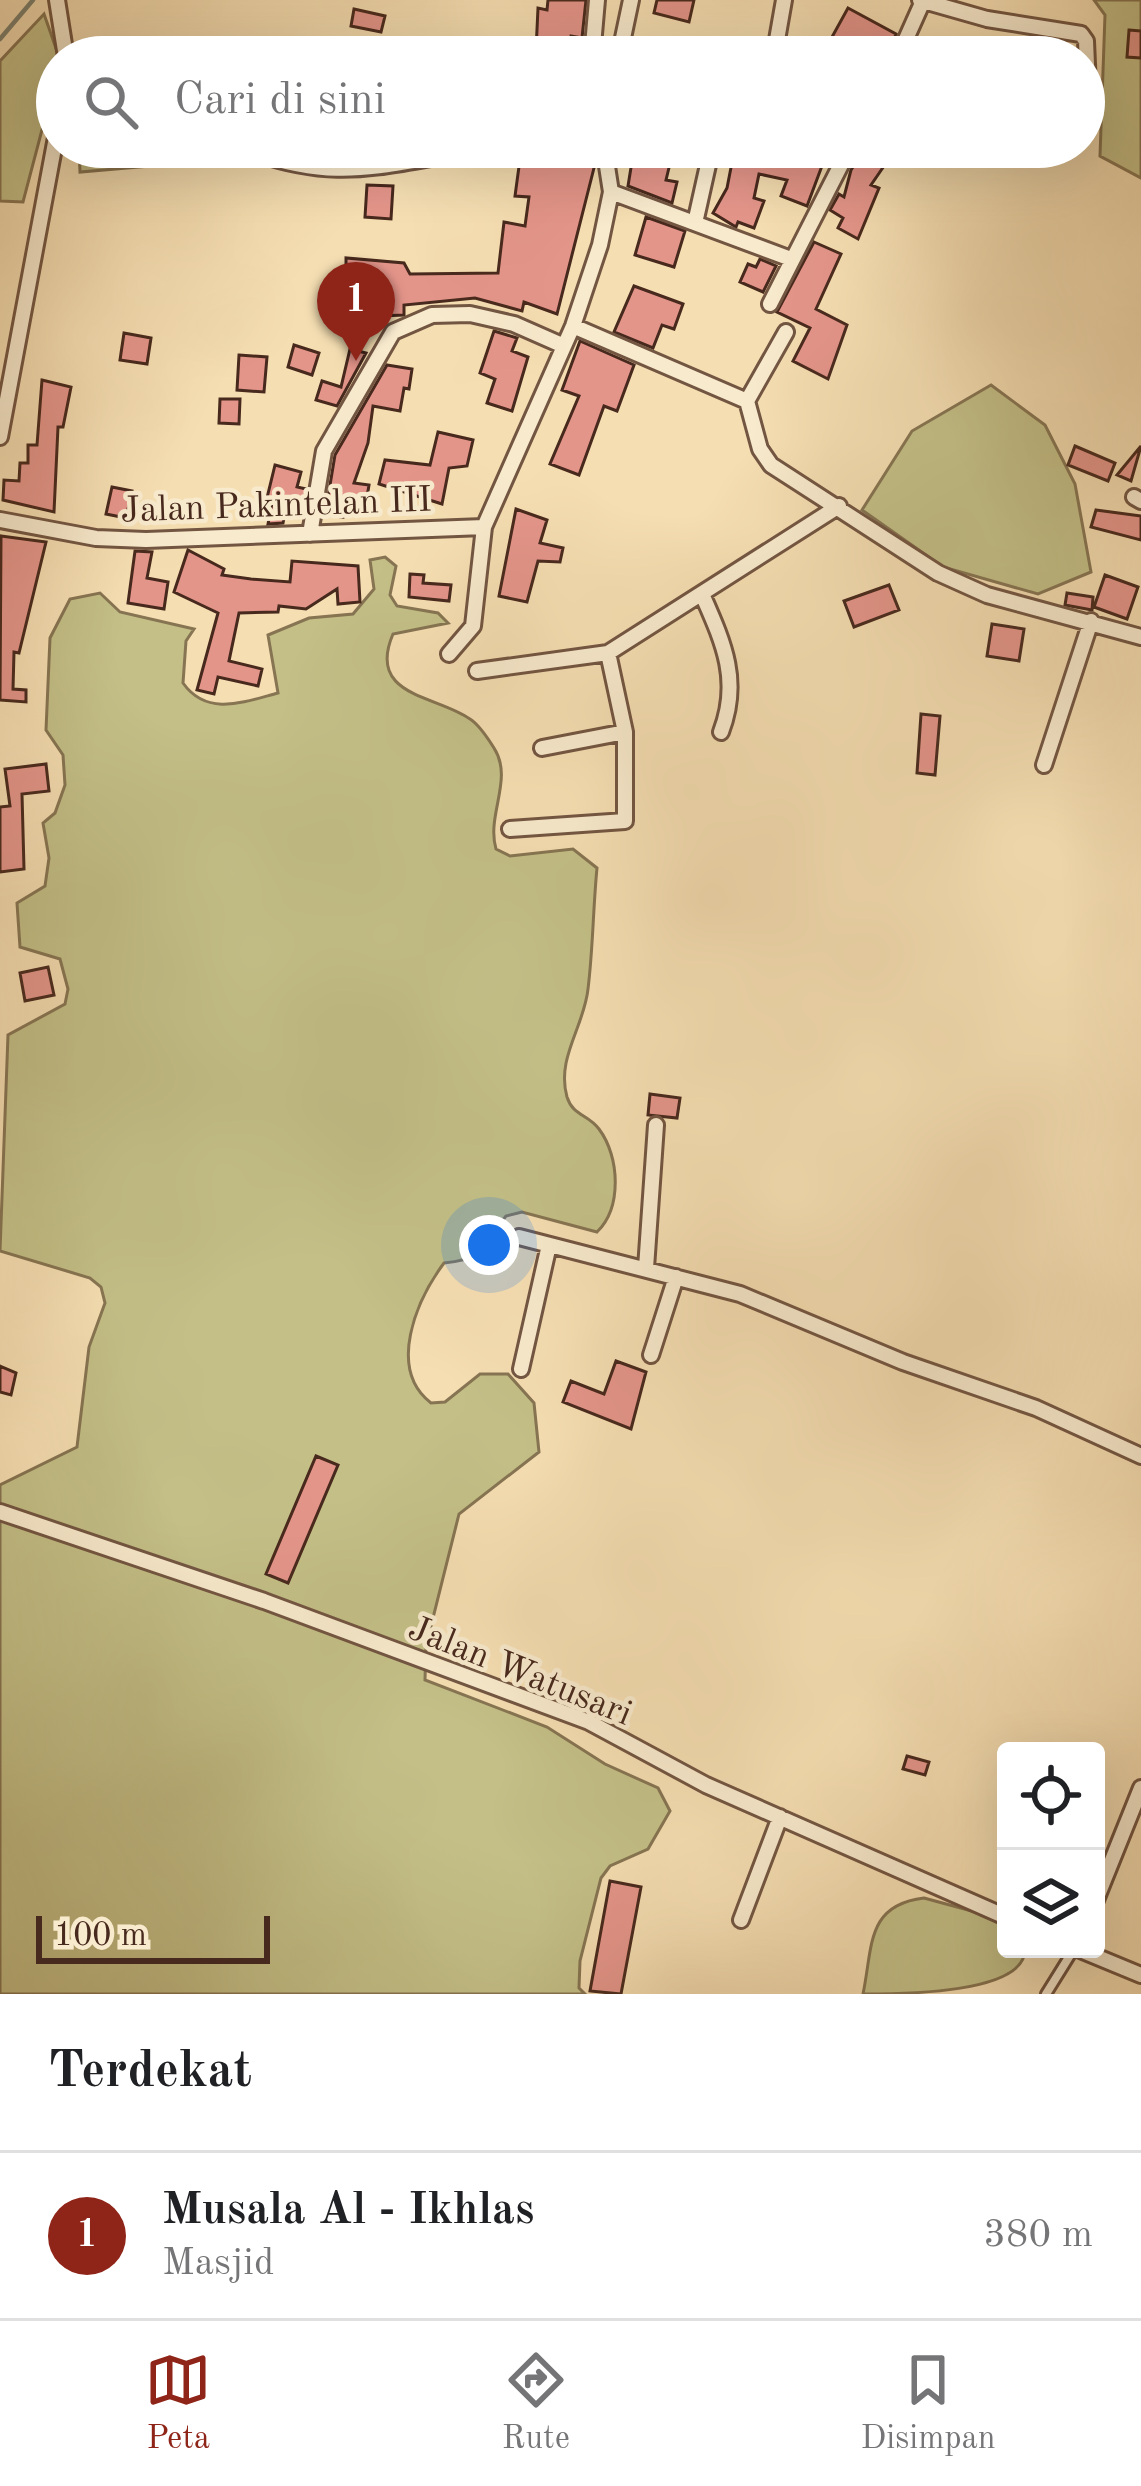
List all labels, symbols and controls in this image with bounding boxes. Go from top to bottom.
search box [36,36,1105,168]
icon: search [78,69,144,135]
text: Cari di sini [174,79,386,124]
pin: 1 [317,262,395,361]
street label: Jalan Pakintelan III [120,484,432,530]
your location [459,1215,519,1275]
street label: Jalan Watusari [403,1612,636,1734]
map controls [997,1742,1105,1958]
button: locate [997,1742,1105,1850]
button: layers [997,1850,1105,1958]
scale bar [36,1910,270,1963]
text: 100 m [54,1920,147,1953]
text: Terdekat [48,2047,252,2098]
text: Musala Al - Ikhlas [162,2189,534,2234]
text: 1 [76,2216,98,2255]
text: 380 m [983,2216,1093,2255]
text: Masjid [162,2244,274,2283]
tab: Peta [145,2347,211,2460]
tab: Rute [502,2347,570,2460]
tab: Disimpan [860,2347,996,2460]

